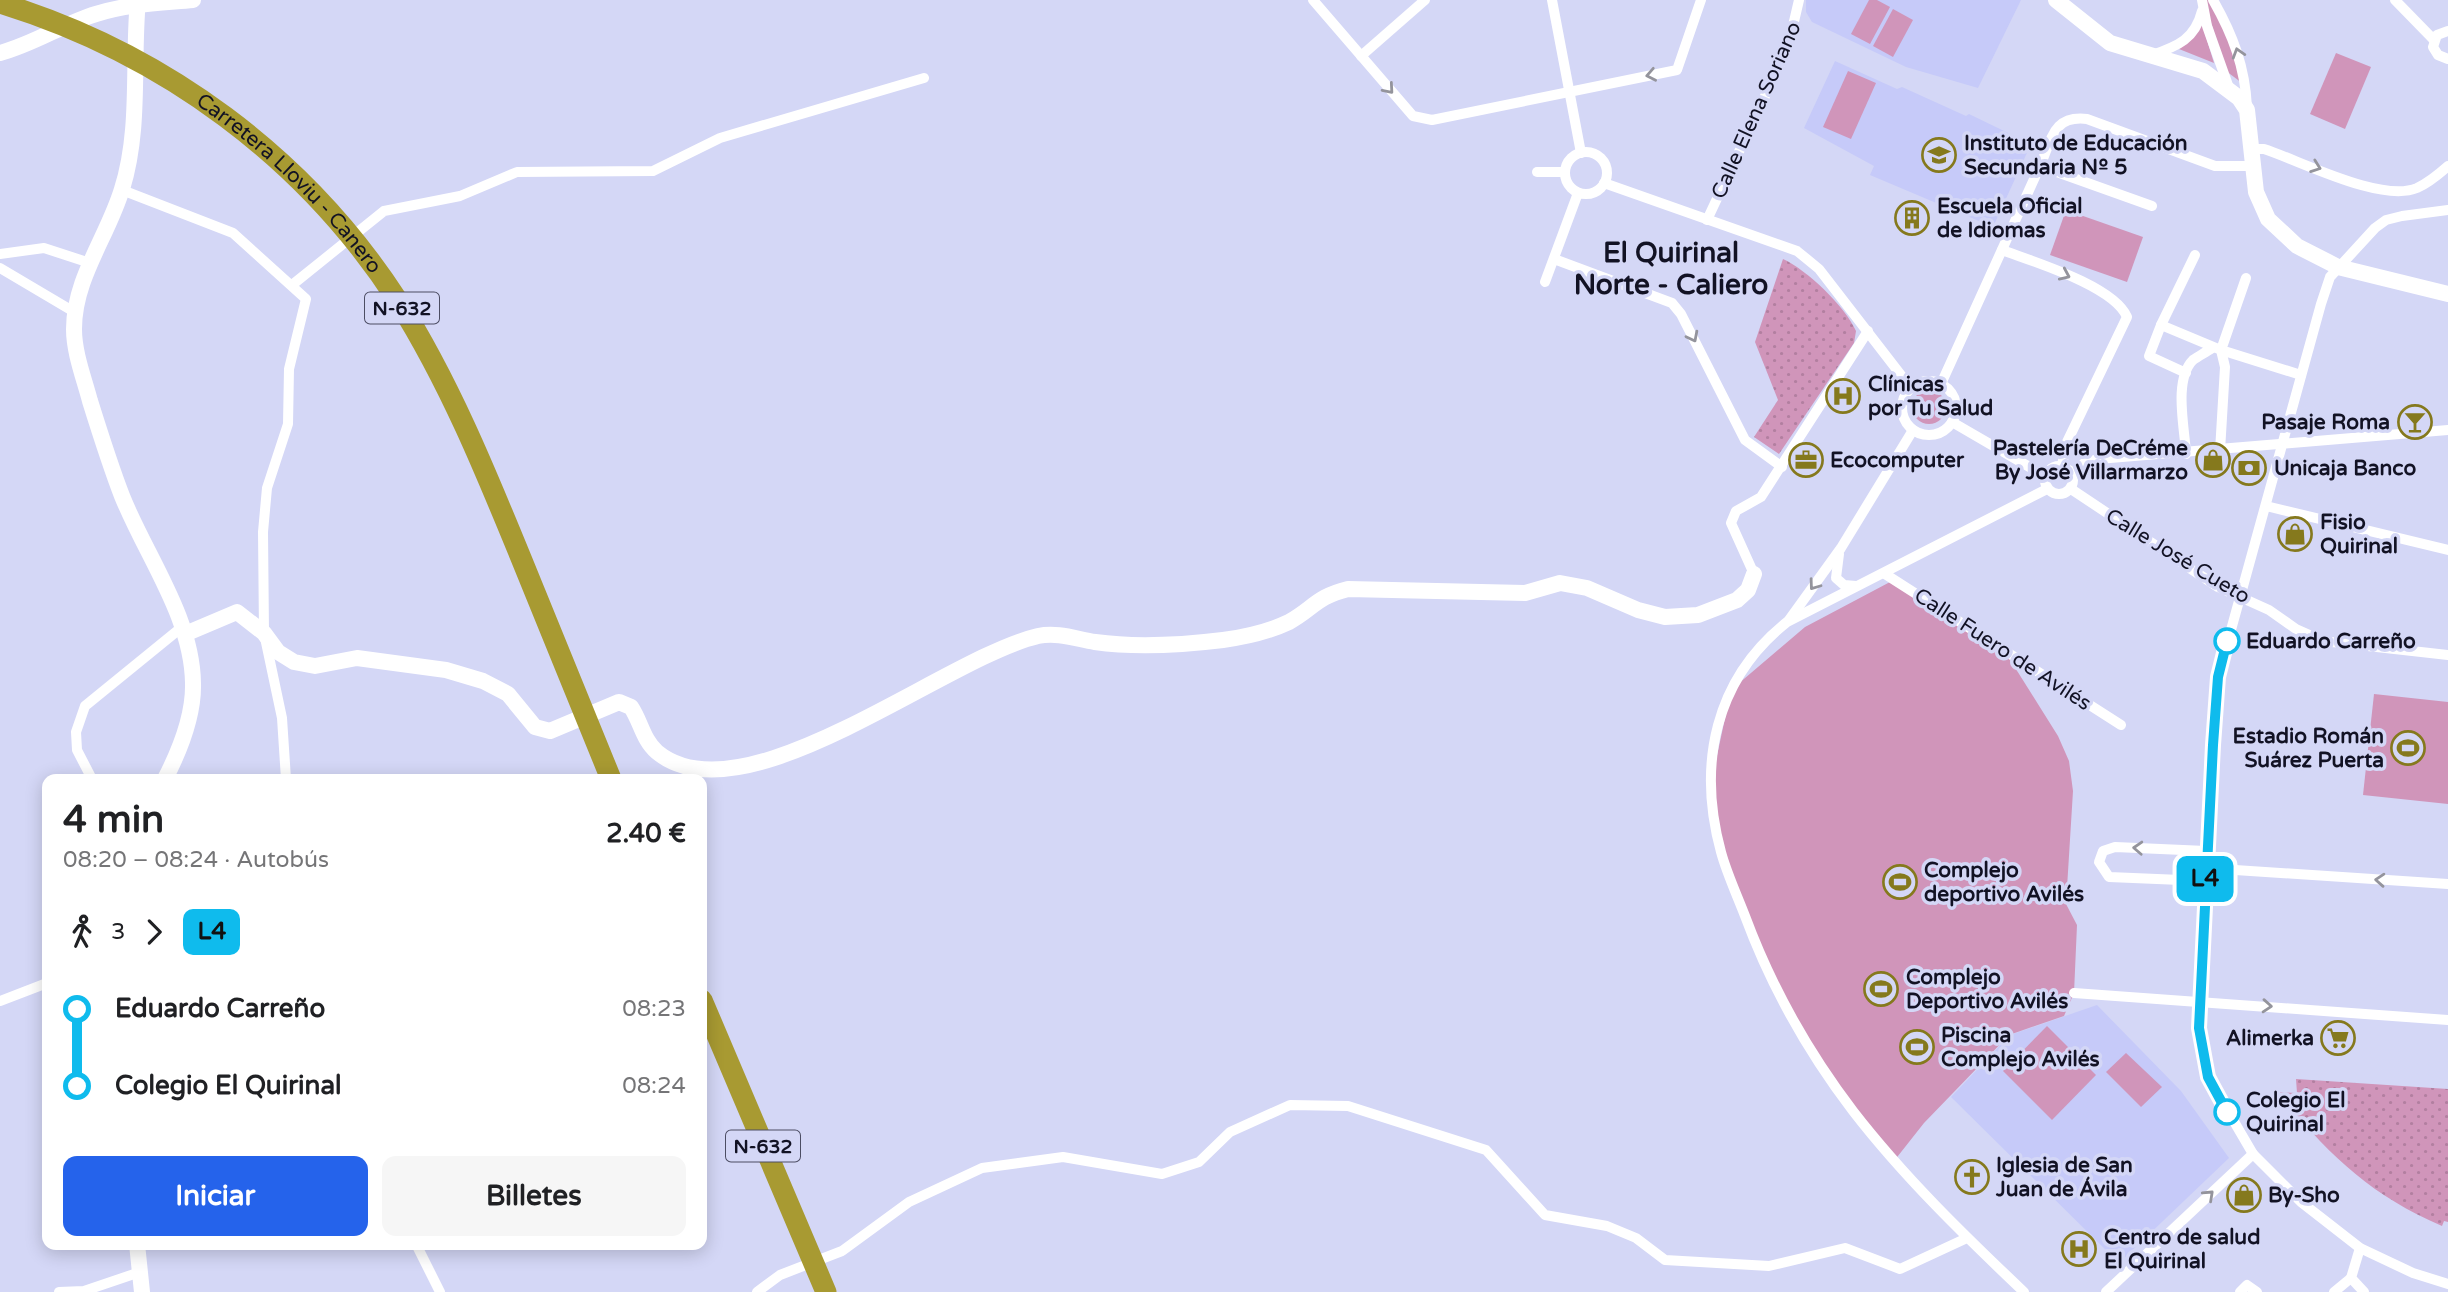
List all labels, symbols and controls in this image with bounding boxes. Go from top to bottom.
street label: Calle Elena Soriano [1706,18,1807,203]
one-way arrow [2231,47,2246,59]
one-way arrow [1645,67,1657,82]
one-way arrow [1381,81,1393,94]
street label: Carretera Lloviu - Canero [192,88,387,278]
place label: Instituto de Educación Secundaria Nº 5 [1964,131,2187,180]
school or university icon: Instituto de Educación Secundaria Nº 5 [1920,136,1958,174]
one-way arrow [2309,159,2321,173]
place label: Escuela Oficial de Idiomas [1937,194,2083,243]
building icon: Escuela Oficial de Idiomas [1893,199,1931,237]
district label: El Quirinal Norte - Caliero [1574,236,1768,302]
one-way arrow [2058,267,2070,281]
road number: N-632 [365,292,439,324]
one-way arrow [1684,330,1698,342]
place label: Clínicas por Tu Salud [1868,372,1993,421]
hospital icon: Clínicas por Tu Salud [1824,377,1862,415]
bar icon: Pasaje Roma [2396,403,2434,441]
place label: Pasaje Roma [2261,410,2390,435]
place label: Pastelería DeCréme By José Villarmarzo [1993,436,2188,485]
office icon: Ecocomputer [1787,441,1825,479]
shop icon: Pastelería DeCréme By José Villarmarzo [2194,441,2232,479]
place label: Ecocomputer [1830,448,1965,473]
bank icon: Unicaja Banco [2230,449,2268,487]
place label: Unicaja Banco [2274,456,2416,481]
street label: Calle José Cueto [2101,504,2254,609]
place label: Fisio Quirinal [2320,510,2398,559]
shop icon: Fisio Quirinal [2276,515,2314,553]
one-way arrow [1810,577,1822,590]
street label: Calle Fuero de Avilés [1910,583,2096,716]
marker: Eduardo Carreño [2214,628,2240,654]
place label: Eduardo Carreño [2246,629,2416,654]
place label: Estadio Román Suárez Puerta [2233,724,2384,773]
sports icon: Estadio Román Suárez Puerta [2389,729,2427,767]
text: 4 min [63,797,164,843]
text: 2.40 € [606,818,686,849]
one-way arrow [2132,840,2143,855]
text: 08:20 – 08:24 · Autobús [63,846,329,874]
line badge: L4 [2174,856,2236,902]
place label: Complejo deportivo Avilés [1924,858,2084,907]
sports icon: Complejo deportivo Avilés [1881,863,1919,901]
text: L4 [2191,864,2219,893]
one-way arrow [2374,872,2385,887]
icon: walk [63,913,101,951]
icon: forward [135,913,173,951]
text: L4 [197,917,226,946]
text: 3 [111,918,125,946]
place label: Complejo Deportivo Avilés [1906,965,2068,1014]
sports icon: Complejo Deportivo Avilés [1862,970,1900,1008]
text: Eduardo Carreño [115,993,325,1024]
text: 08:23 [622,995,686,1023]
one-way arrow [2262,998,2273,1013]
supermarket icon: Alimerka [2319,1019,2357,1057]
place label: Piscina Complejo Avilés [1941,1023,2100,1072]
place label: Alimerka [2226,1026,2314,1051]
sports icon: Piscina Complejo Avilés [1898,1028,1936,1066]
text: Colegio El Quirinal [115,1070,342,1101]
text: 08:24 [622,1072,686,1100]
place label: Colegio El Quirinal [2246,1088,2345,1137]
marker: Colegio El Quirinal [2214,1099,2240,1125]
road number: N-632 [726,1130,800,1162]
place label: Iglesia de San Juan de Ávila [1995,1153,2133,1202]
button: Iniciar [63,1156,368,1236]
button: Billetes [382,1156,686,1236]
church icon: Iglesia de San Juan de Ávila [1953,1158,1991,1196]
shop icon: By-Sho [2225,1176,2263,1214]
place label: By-Sho [2268,1183,2340,1208]
one-way arrow [2201,1191,2214,1203]
place label: Centro de salud El Quirinal [2104,1225,2260,1274]
hospital icon: Centro de salud El Quirinal [2060,1230,2098,1268]

